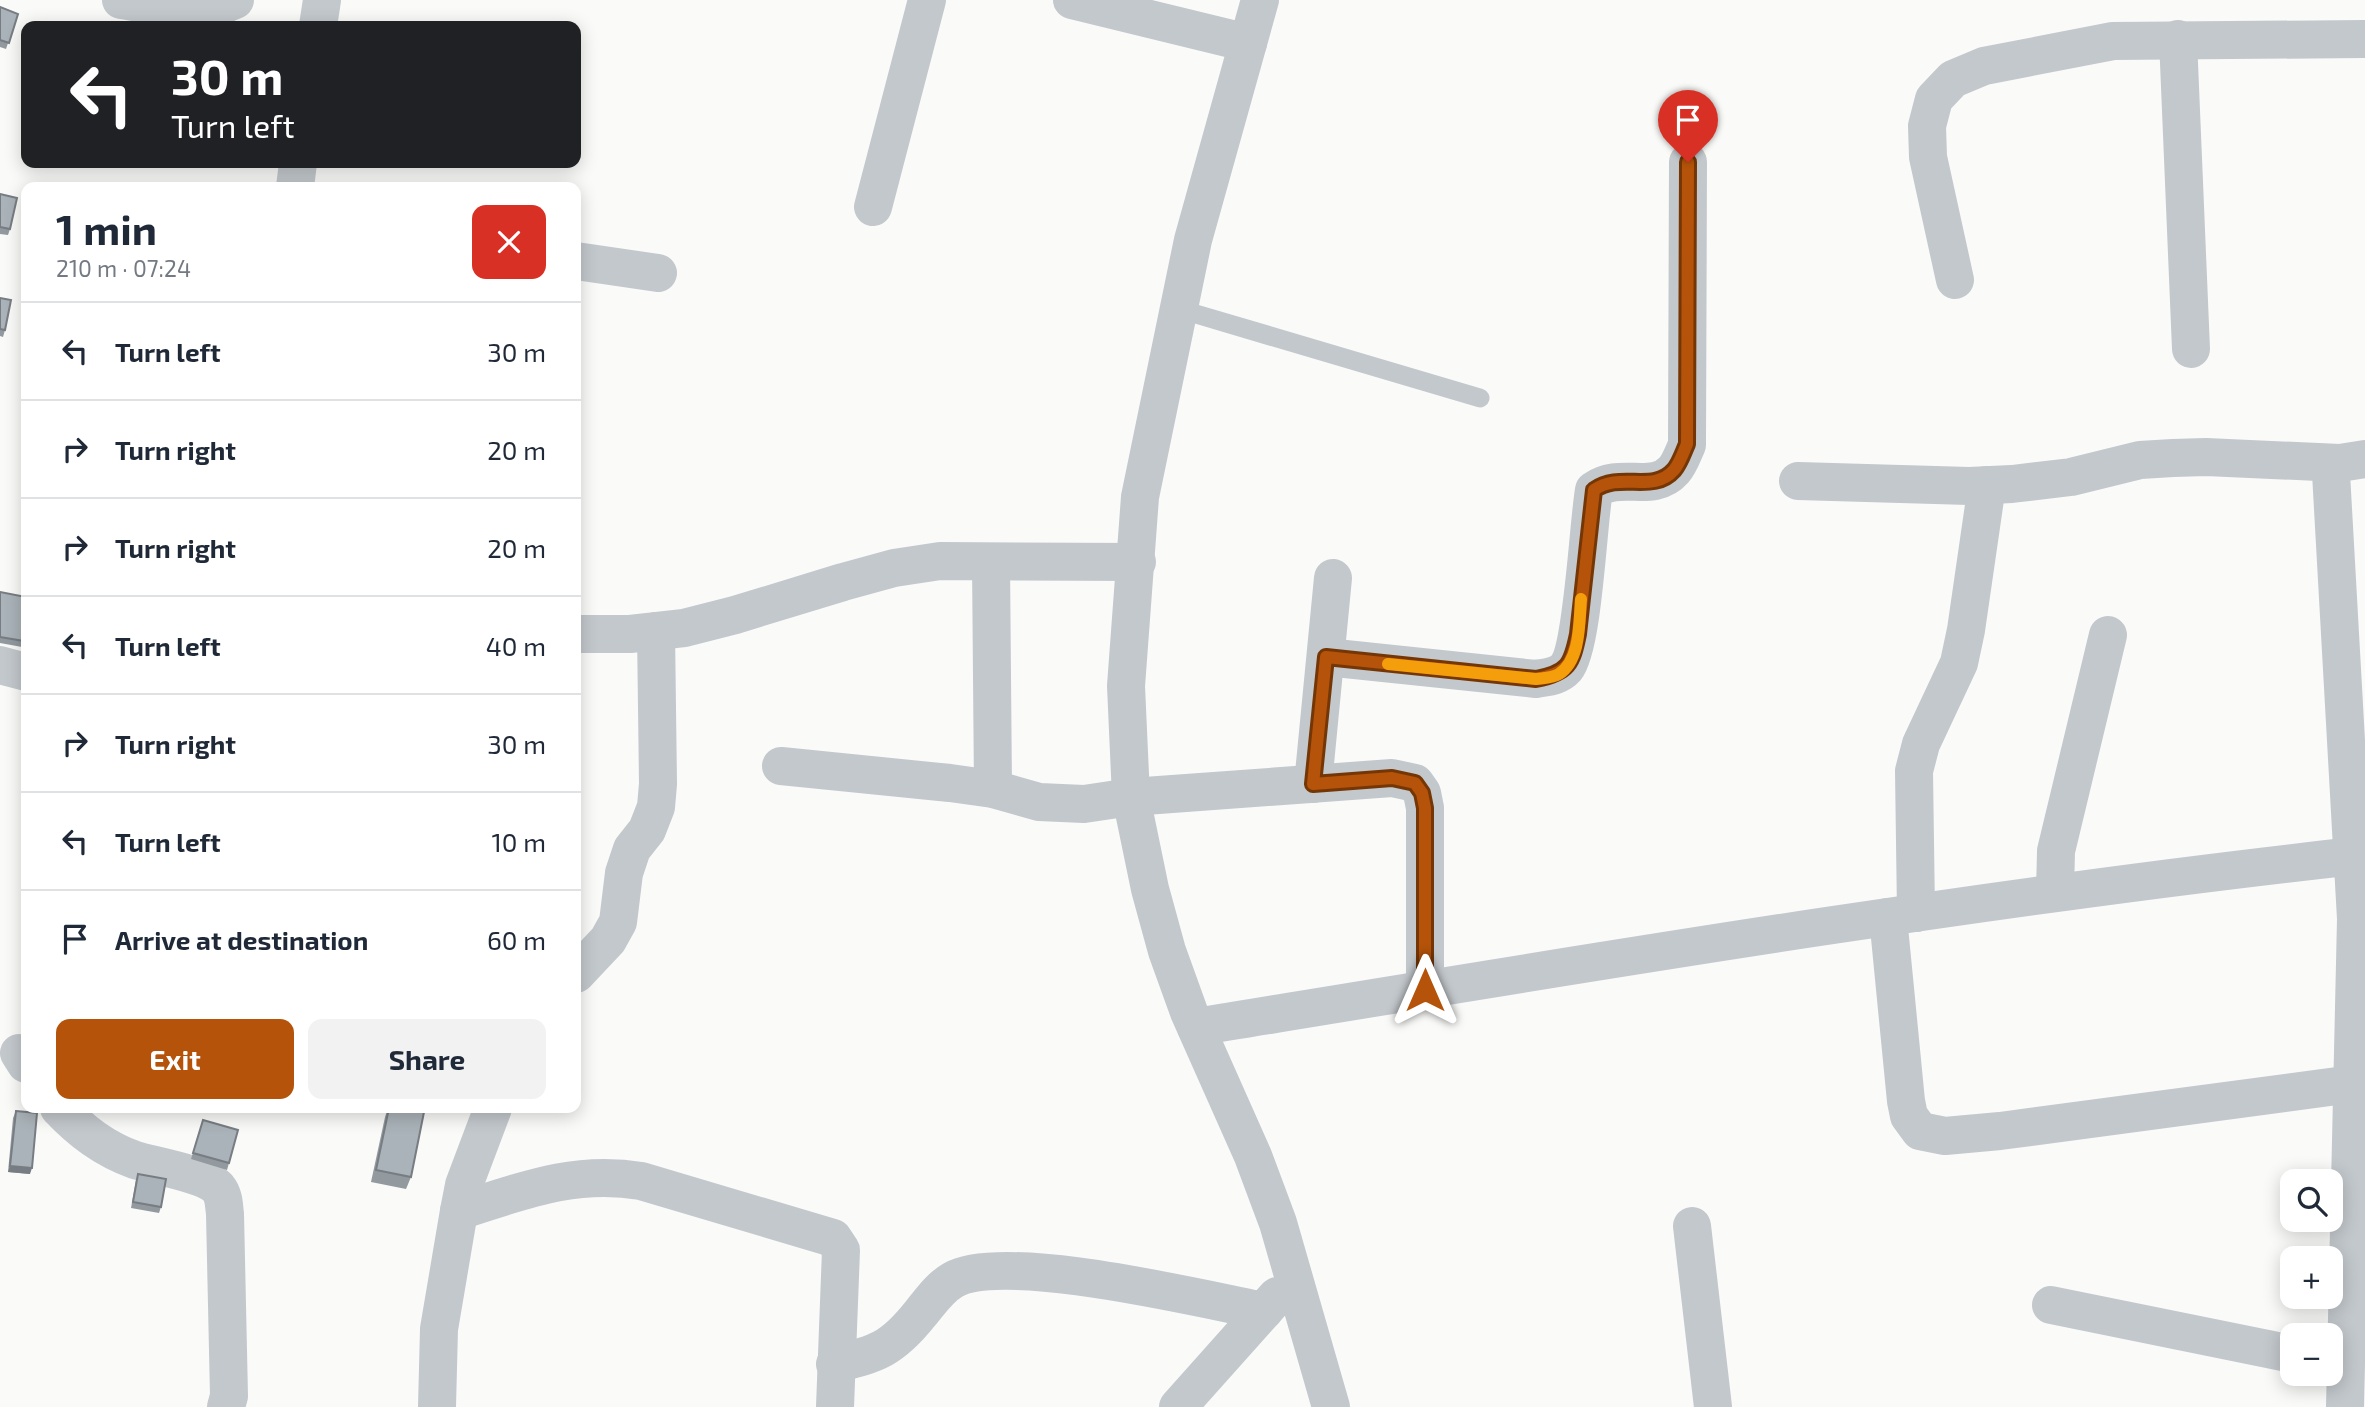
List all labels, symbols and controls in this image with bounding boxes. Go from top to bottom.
text: 30 m [171,46,283,105]
icon: left [56,49,147,140]
pin [1658,90,1718,162]
icon: arrive [1669,101,1707,139]
text: Turn left [171,106,295,144]
text: 1 min [56,203,157,253]
button: close [472,205,546,279]
text: 210 m · 07:24 [56,254,191,282]
icon: left [56,332,94,370]
text: Turn left [115,336,221,367]
text: 30 m [487,336,546,367]
icon: right [56,430,94,468]
text: Turn right [115,434,236,465]
text: 20 m [487,434,546,465]
icon: right [56,528,94,566]
text: Turn right [115,532,236,563]
text: 20 m [487,532,546,563]
icon: left [56,626,94,664]
text: Turn left [115,630,221,661]
text: 40 m [486,630,546,661]
icon: right [56,724,94,762]
text: Turn right [115,728,236,759]
text: 30 m [487,728,546,759]
icon: left [56,822,94,860]
text: Turn left [115,826,221,857]
text: 10 m [491,826,546,857]
icon: arrive [56,920,94,958]
text: Arrive at destination [115,924,368,955]
text: 60 m [487,924,546,955]
position arrow [1388,953,1462,1027]
button: Exit [56,1019,294,1099]
button: Share [308,1019,546,1099]
map controls [2280,1169,2343,1386]
button: search [2280,1169,2343,1232]
button: + [2280,1246,2343,1309]
button: − [2280,1323,2343,1386]

